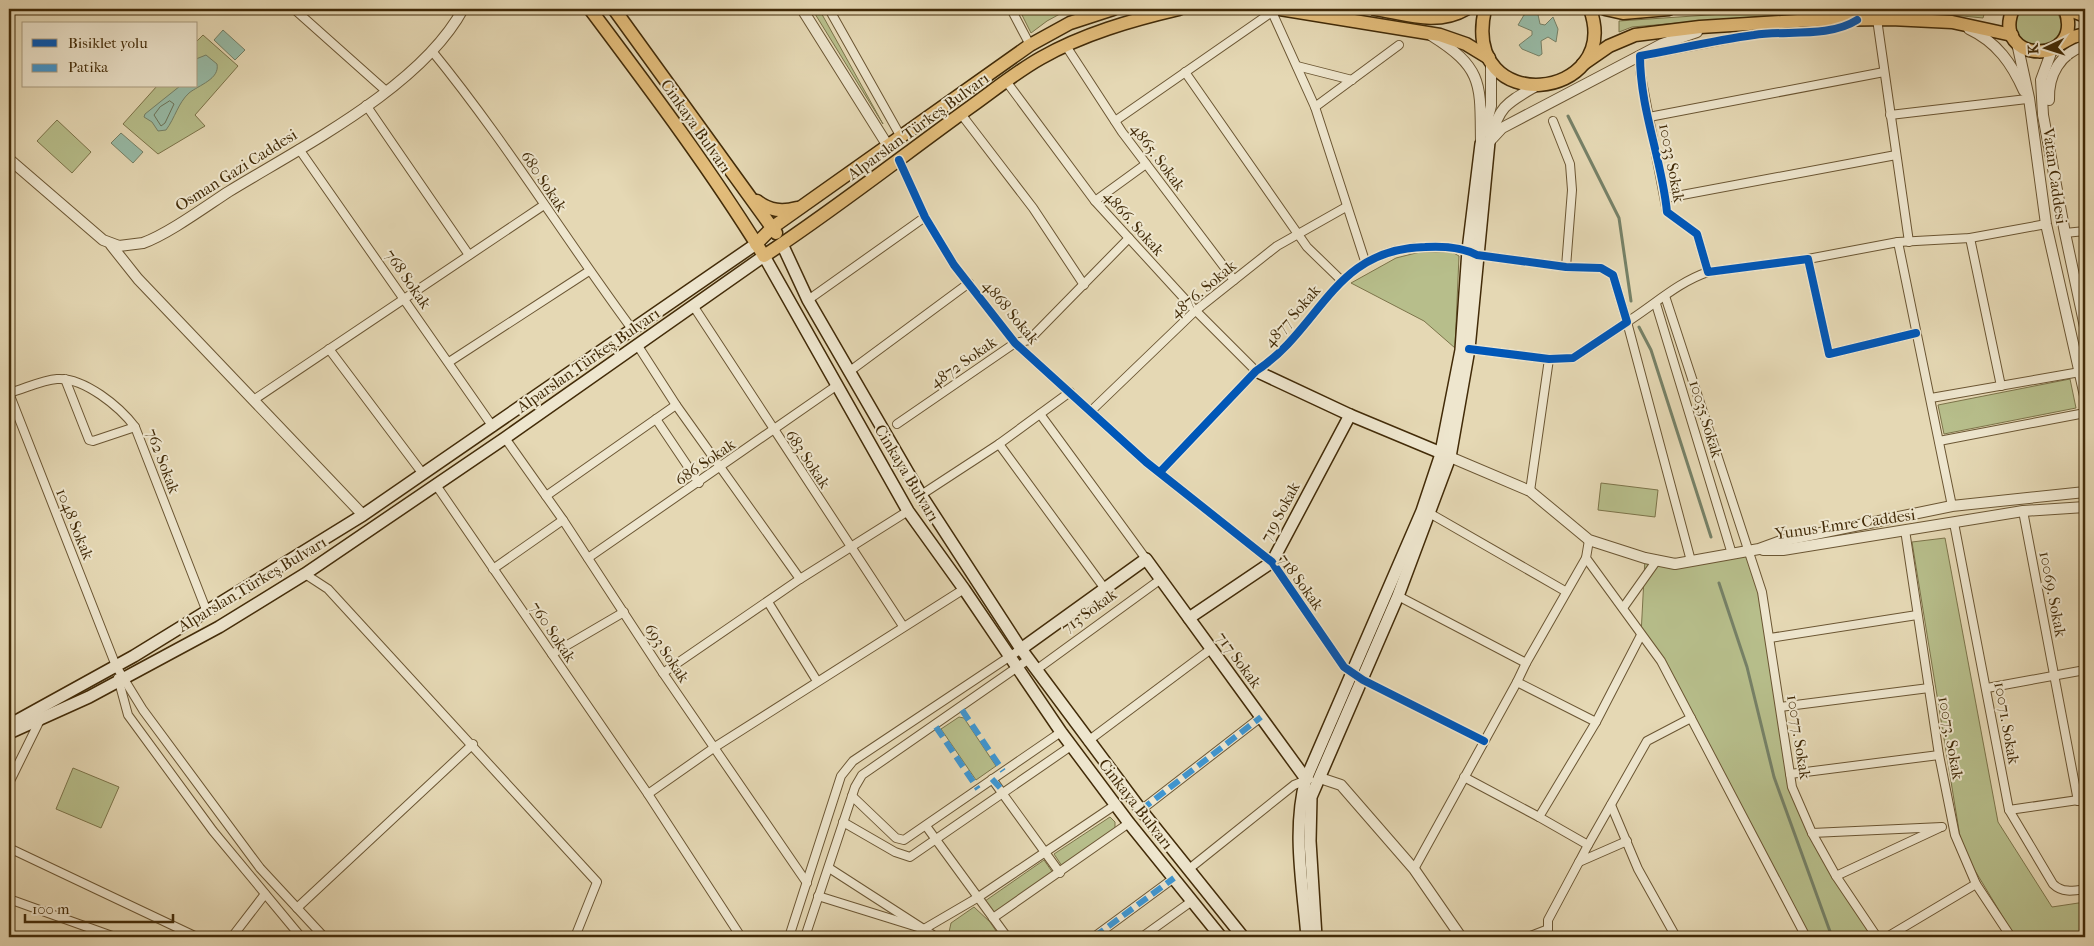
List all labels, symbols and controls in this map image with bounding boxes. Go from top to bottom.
legend [22,22,198,88]
north arrow [2022,22,2072,72]
text: Bisiklet yolu [68,34,148,52]
text: K [2025,42,2042,55]
text: Patika [68,58,109,76]
street label: Alparslan Türkeş Bulvarı [843,68,993,185]
street label: Cinkaya Bulvarı [657,76,735,177]
street label: 4865. Sokak [1126,119,1190,195]
street label: 10033 Sokak [1655,122,1689,205]
street label: Osman Gazi Caddesi [172,125,301,215]
street label: Vatan Caddesi [2039,126,2071,226]
street label: 680 Sokak [517,147,572,216]
street label: 4866. Sokak [1100,186,1169,260]
street label: 768 Sokak [381,246,436,313]
street label: 4876. Sokak [1166,255,1241,322]
street label: 4868 Sokak [979,276,1044,348]
street label: 4877 Sokak [1260,280,1325,351]
street label: Alparslan Türkeş Bulvarı [512,303,664,418]
street label: 4872 Sokak [926,332,1001,392]
street label: 10035 Sokak [1685,378,1727,461]
street label: Cinkaya Bulvarı [871,421,944,525]
street label: 762 Sokak [142,426,184,497]
street label: 683 Sokak [781,426,835,493]
street label: 686 Sokak [671,434,739,490]
street label: 719 Sokak [1256,478,1304,545]
street label: 1048 Sokak [52,486,98,563]
street label: Yunus Emre Caddesi [1773,505,1917,543]
street label: Alparslan Türkeş Bulvarı [173,532,330,637]
street label: 718 Sokak [1274,550,1328,614]
street label: 10069. Sokak [2035,550,2071,639]
street label: 713 Sokak [1058,584,1121,637]
street label: 760 Sokak [526,598,581,666]
street label: 693 Sokak [640,620,694,687]
street label: 717 Sokak [1212,628,1266,692]
street label: 10071. Sokak [1990,680,2024,766]
street label: 10077. Sokak [1783,694,1815,781]
street label: 10073. Sokak [1934,695,1968,782]
street label: Cinkaya Bulvarı [1095,755,1177,853]
scale bar [25,891,172,923]
text: 100 m [32,900,70,918]

